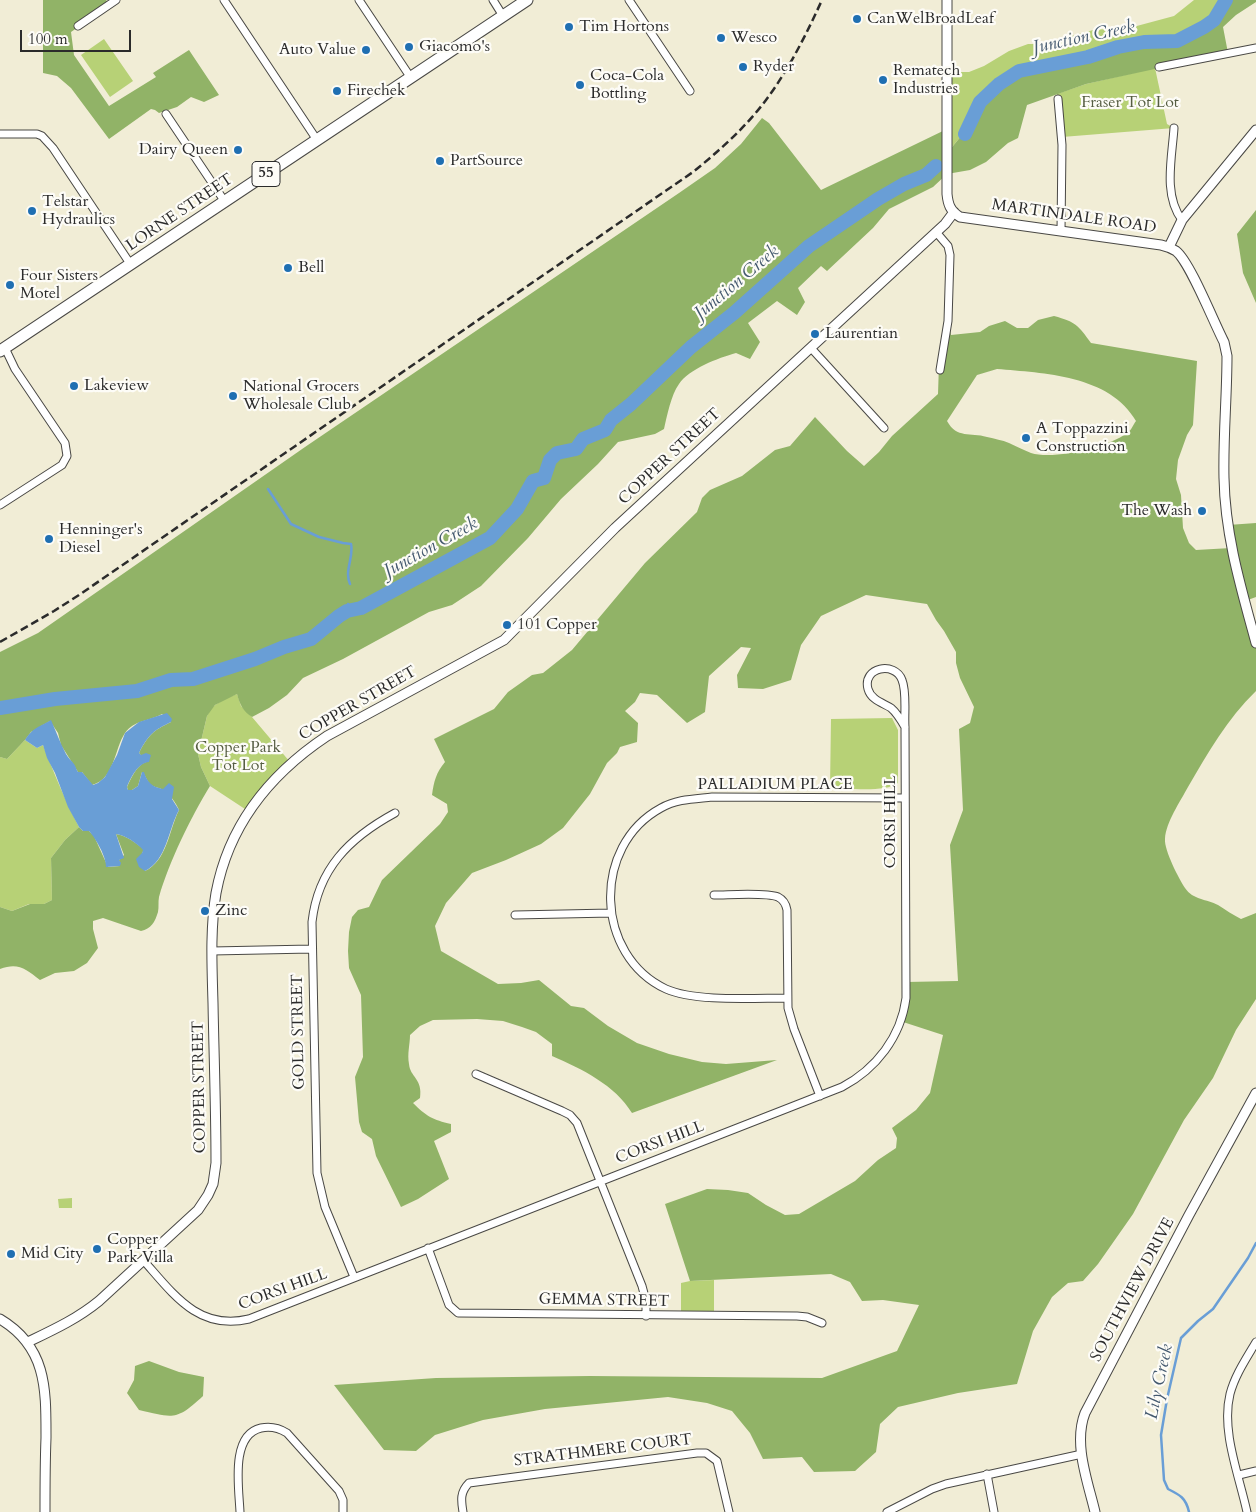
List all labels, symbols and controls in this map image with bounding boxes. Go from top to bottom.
place label: CanWelBroadLeaf [867,9,994,29]
marker: CanWelBroadLeaf [851,13,863,25]
place label: Tim Hortons [579,17,669,37]
water label: Junction Creek [1031,17,1137,59]
scale bar [22,20,134,52]
marker: Tim Hortons [563,21,575,33]
place label: Wesco [731,28,777,48]
text: 100 m [28,29,68,49]
marker: Wesco [715,32,727,44]
place label: Giacomo's [419,37,490,57]
place label: Auto Value [279,40,356,60]
marker: Giacomo's [403,41,415,53]
marker: Auto Value [360,44,372,56]
place label: Ryder [753,57,794,77]
marker: Ryder [737,61,749,73]
place label: Rematech Industries [893,61,960,99]
place label: Coca-Cola Bottling [590,66,664,104]
marker: Rematech Industries [877,74,889,86]
marker: Coca-Cola Bottling [574,79,586,91]
place label: Firechek [347,81,406,101]
marker: Firechek [331,85,343,97]
park label: Fraser Tot Lot [1081,93,1179,113]
place label: Dairy Queen [139,140,228,160]
marker: Dairy Queen [232,144,244,156]
place label: PartSource [450,151,523,171]
marker: PartSource [434,155,446,167]
road number: 55 [252,162,280,186]
street label: LORNE STREET [123,170,237,256]
place label: Telstar Hydraulics [42,192,115,230]
street label: MARTINDALE ROAD [991,196,1157,238]
marker: Telstar Hydraulics [26,205,38,217]
water label: Junction Creek [690,241,784,325]
place label: Bell [298,258,324,278]
marker: Bell [282,262,294,274]
place label: Four Sisters Motel [20,266,98,304]
marker: Four Sisters Motel [4,279,16,291]
place label: Laurentian [825,324,898,344]
marker: Laurentian [809,328,821,340]
place label: Lakeview [84,376,149,396]
place label: National Grocers Wholesale Club [243,377,359,415]
marker: Lakeview [68,380,80,392]
marker: National Grocers Wholesale Club [227,390,239,402]
street label: COPPER STREET [615,405,725,509]
place label: A Toppazzini Construction [1036,419,1128,457]
marker: A Toppazzini Construction [1020,432,1032,444]
place label: The Wash [1121,501,1192,521]
marker: The Wash [1196,505,1208,517]
water label: Junction Creek [380,513,482,583]
place label: Henninger's Diesel [59,520,142,558]
marker: Henninger's Diesel [43,533,55,545]
place label: 101 Copper [517,615,597,635]
marker: 101 Copper [501,619,513,631]
street label: COPPER STREET [296,663,420,745]
park label: Copper Park Tot Lot [195,738,281,776]
street label: PALLADIUM PLACE [697,775,853,795]
street label: CORSI HILL [881,775,901,869]
place label: Zinc [215,901,247,921]
marker: Zinc [199,905,211,917]
street label: GOLD STREET [288,974,310,1090]
street label: COPPER STREET [189,1021,211,1153]
street label: CORSI HILL [613,1117,707,1169]
street label: SOUTHVIEW DRIVE [1087,1215,1179,1365]
place label: Copper Park Villa [107,1230,173,1268]
marker: Copper Park Villa [91,1243,103,1255]
place label: Mid City [21,1244,84,1264]
marker: Mid City [5,1248,17,1260]
street label: CORSI HILL [236,1265,330,1315]
street label: GEMMA STREET [539,1290,669,1312]
water label: Lily Creek [1142,1343,1178,1421]
street label: STRATHMERE COURT [513,1431,693,1471]

